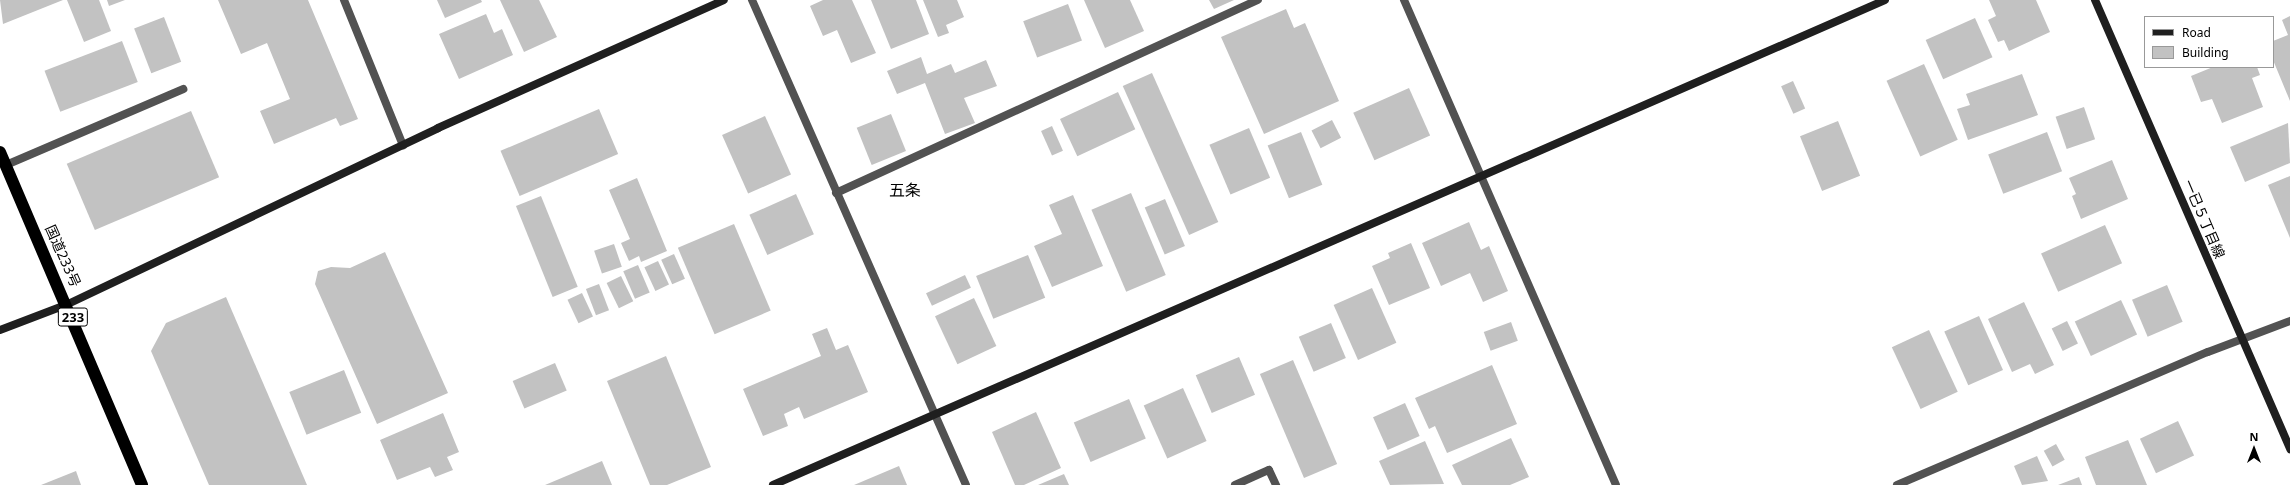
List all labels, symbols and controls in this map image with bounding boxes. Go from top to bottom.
legend [2144,16,2274,68]
text: Road [2182,24,2211,41]
text: Building [2182,44,2229,61]
street label: 一已５丁目線 [2180,177,2228,261]
district label: 五条 [889,180,921,200]
street label: 国道233号 [42,222,84,290]
road number: 233 [57,306,89,328]
north arrow [2234,429,2274,469]
text: N [2250,429,2258,444]

